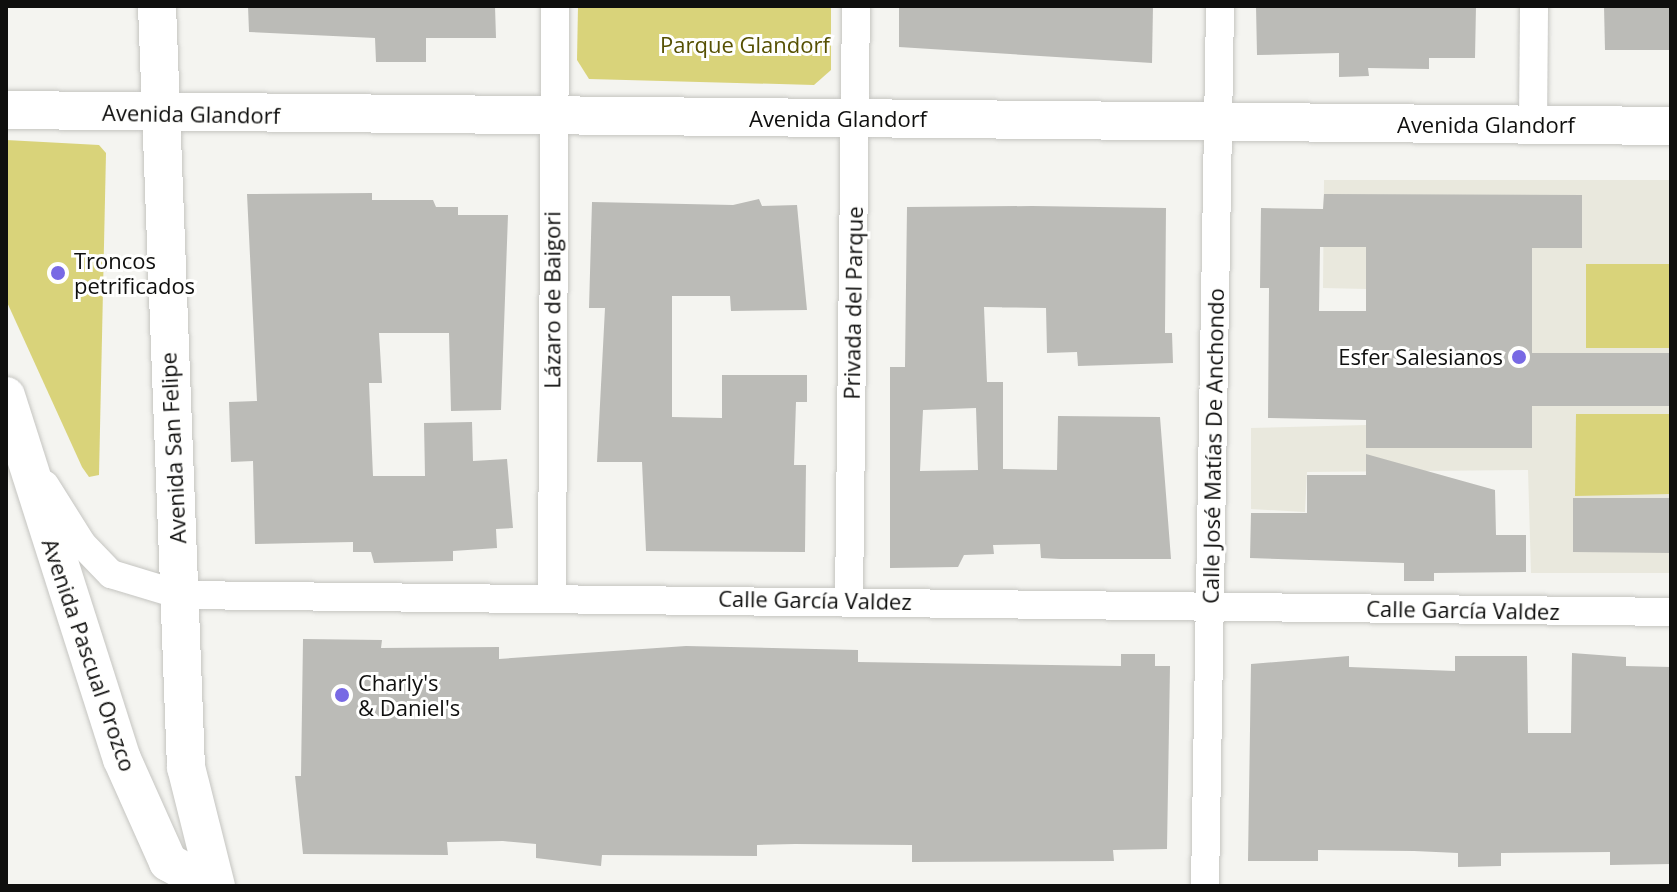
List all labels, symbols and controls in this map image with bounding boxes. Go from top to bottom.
park label: Parque Glandorf [660,32,830,58]
street label: Avenida Glandorf [102,99,280,129]
street label: Avenida Glandorf [749,106,927,132]
street label: Avenida Glandorf [1397,112,1575,138]
street label: Privada del Parque [838,206,868,400]
street label: Lázaro de Baigori [539,211,565,389]
place label: Troncos petrificados [74,247,195,298]
marker: Troncos petrificados [49,264,67,282]
street label: Calle José Matías De Anchondo [1197,288,1229,604]
place label: Esfer Salesianos [1338,344,1503,370]
marker: Esfer Salesianos [1510,348,1528,366]
street label: Avenida San Felipe [155,352,191,544]
street label: Avenida Pascual Orozco [37,535,141,775]
street label: Calle García Valdez [718,585,912,615]
street label: Calle García Valdez [1366,595,1560,625]
place label: Charly's & Daniel's [358,669,460,720]
marker: Charly's & Daniel's [333,686,351,704]

